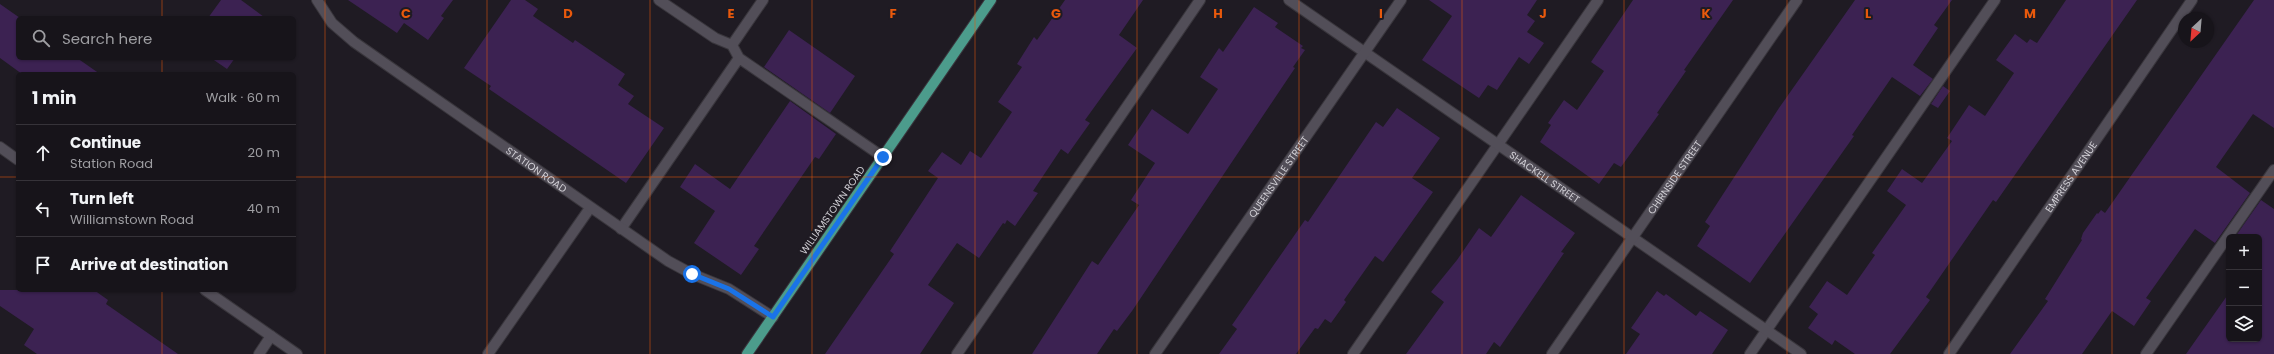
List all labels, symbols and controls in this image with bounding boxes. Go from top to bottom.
text: C [401,4,411,23]
text: D [563,4,573,23]
text: E [727,4,735,23]
text: F [889,4,897,23]
text: G [1051,4,1061,23]
text: H [1213,4,1223,23]
text: I [1379,4,1383,23]
text: J [1539,4,1547,23]
text: K [1701,4,1711,23]
text: L [1865,4,1871,23]
text: M [2024,4,2036,23]
north arrow [2178,12,2214,48]
search box [16,16,296,60]
icon: search [30,27,52,49]
text: Search here [62,28,152,49]
text: 1 min [32,86,76,110]
text: Walk · 60 m [206,88,280,107]
text: Continue [70,132,141,153]
street label: QUEENSVILLE STREET [1245,132,1313,221]
street label: CHIRNSIDE STREET [1644,137,1706,217]
street label: EMPRESS AVENUE [2041,139,2101,215]
icon: ahead [32,142,54,164]
text: 20 m [247,143,280,162]
street label: STATION ROAD [503,143,570,196]
route end [874,148,892,166]
street label: SHACKELL STREET [1506,148,1583,207]
text: Station Road [70,154,153,173]
street label: WILLIAMSTOWN ROAD [796,163,869,258]
text: Turn left [70,188,134,209]
icon: left [32,198,54,220]
text: 40 m [247,199,280,218]
text: Williamstown Road [70,210,194,229]
map controls [2226,234,2262,342]
button: + [2226,234,2262,270]
icon: arrive [32,254,54,276]
text: Arrive at destination [70,254,228,275]
route start [683,265,701,283]
button: − [2226,270,2262,306]
button: layers [2226,306,2262,342]

